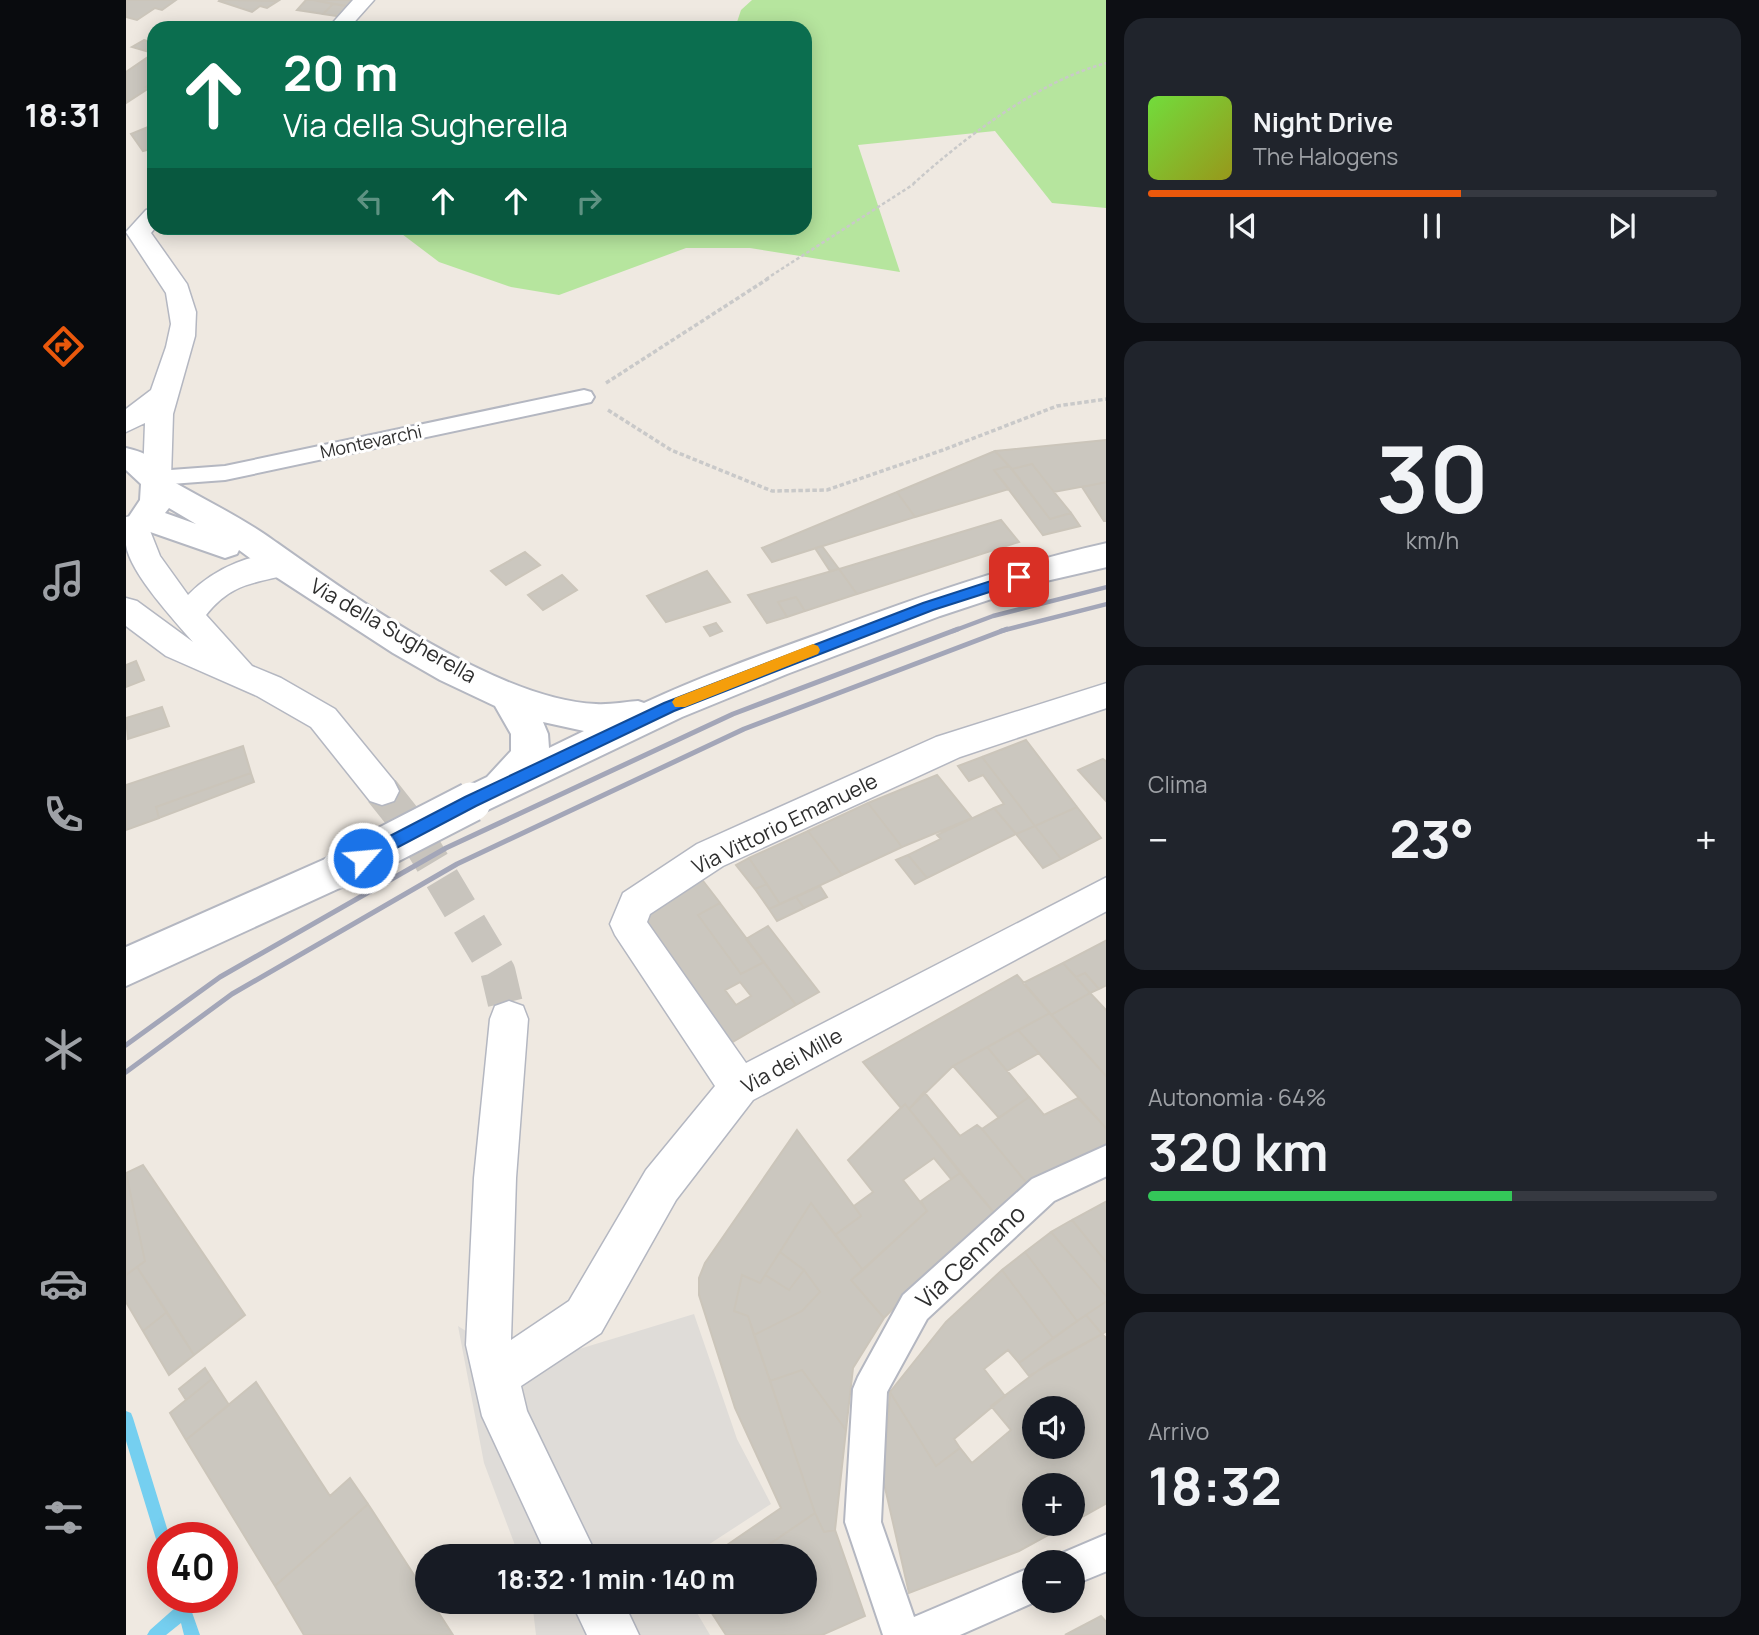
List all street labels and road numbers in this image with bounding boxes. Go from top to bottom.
street label: Montevarchi [318,419,424,463]
street label: Via della Sugherella [305,571,482,689]
street label: Via Vittorio Emanuele [687,766,882,880]
street label: Via dei Mille [736,1021,847,1099]
street label: Via Cennano [908,1197,1032,1315]

